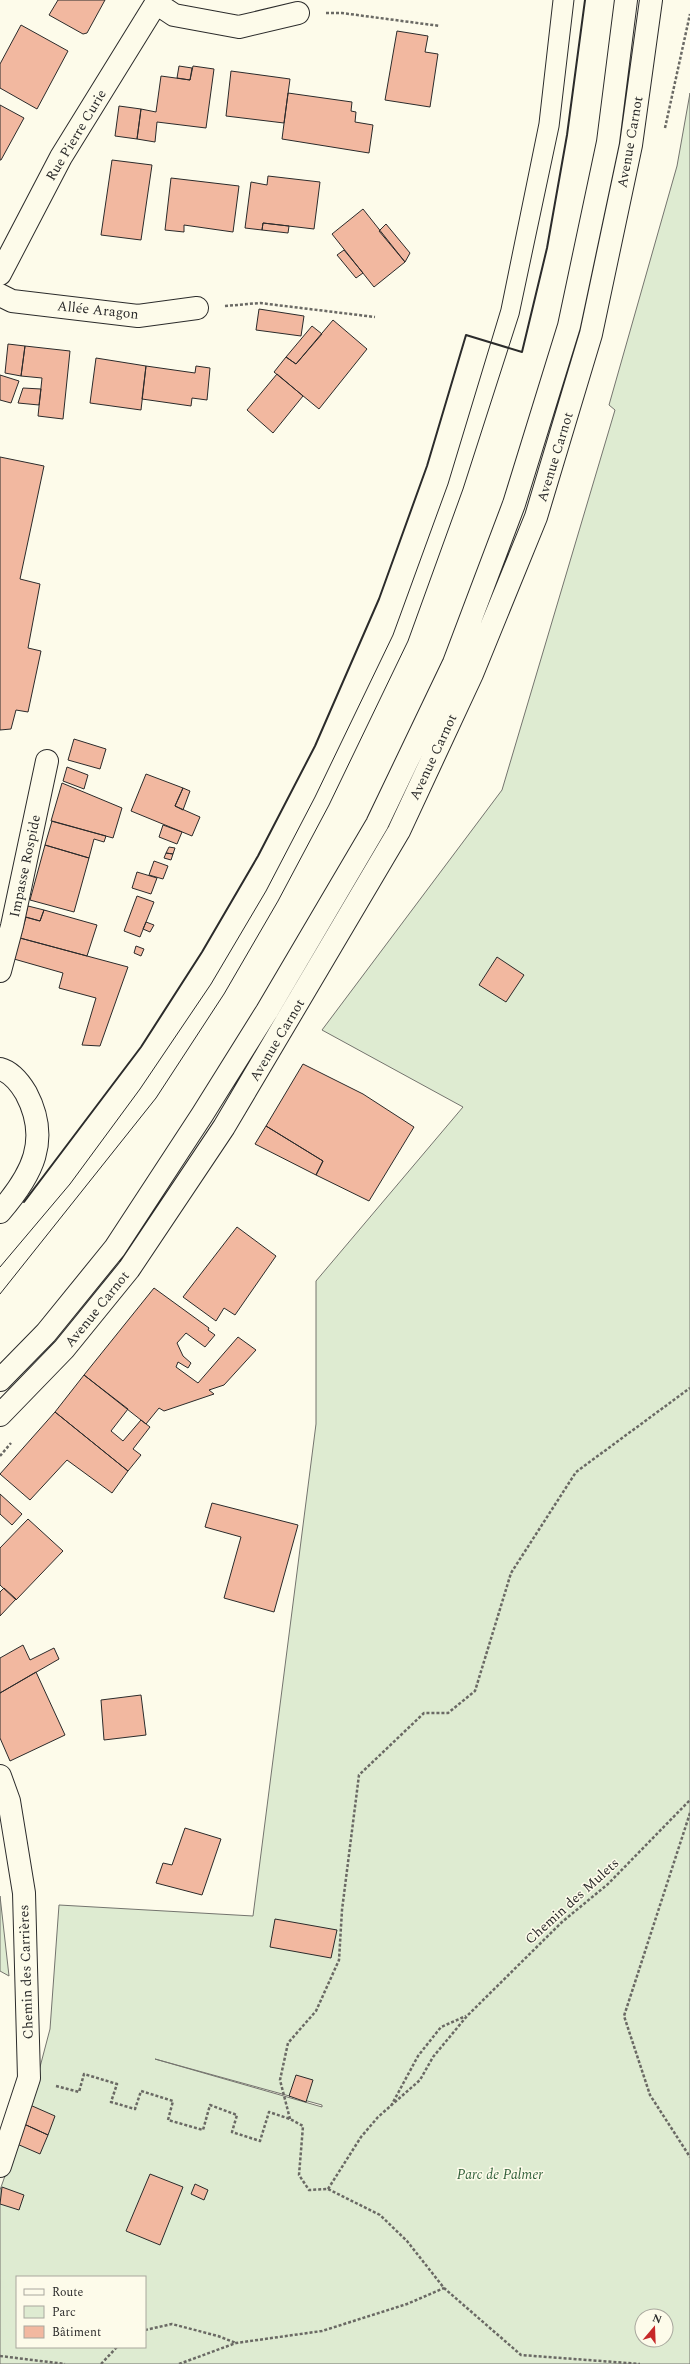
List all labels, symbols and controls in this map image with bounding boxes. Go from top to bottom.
street label: Rue Pierre Curie [40,85,112,185]
street label: Avenue Carnot [612,94,648,190]
street label: Allée Aragon [56,295,140,325]
street label: Avenue Carnot [531,409,579,505]
street label: Avenue Carnot [404,710,462,804]
street label: Impasse Rospide [4,813,46,919]
street label: Avenue Carnot [244,995,310,1085]
street label: Avenue Carnot [60,1266,134,1352]
street label: Chemin des Mulets [520,1853,624,1949]
street label: Chemin des Carrières [13,1904,39,2040]
park label: Parc de Palmer [457,2164,543,2185]
legend [16,2276,146,2348]
text: Route [52,2283,83,2302]
text: Parc [52,2303,76,2322]
north arrow [634,2308,674,2348]
text: N [650,2310,664,2329]
text: Bâtiment [52,2323,101,2342]

